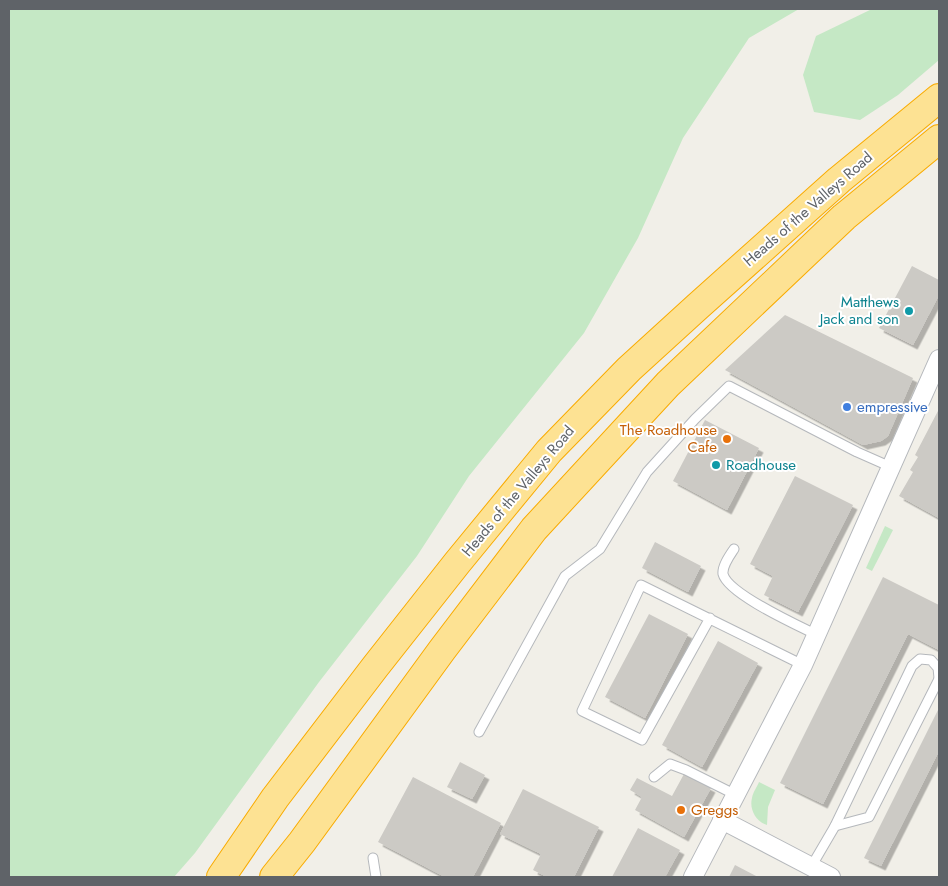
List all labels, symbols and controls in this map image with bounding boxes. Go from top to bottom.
street label: Heads of the Valleys Road [739,147,877,271]
place label: Matthews Jack and son [818,291,899,330]
marker: Matthews Jack and son [903,305,915,317]
place label: empressive [857,396,928,418]
marker: empressive [841,401,853,413]
place label: The Roadhouse Cafe [620,419,717,458]
street label: Heads of the Valleys Road [457,421,579,561]
marker: The Roadhouse Cafe [721,433,733,445]
place label: Roadhouse [726,454,796,476]
marker: Roadhouse [710,459,722,471]
place label: Greggs [691,799,738,821]
marker: Greggs [675,804,687,816]

